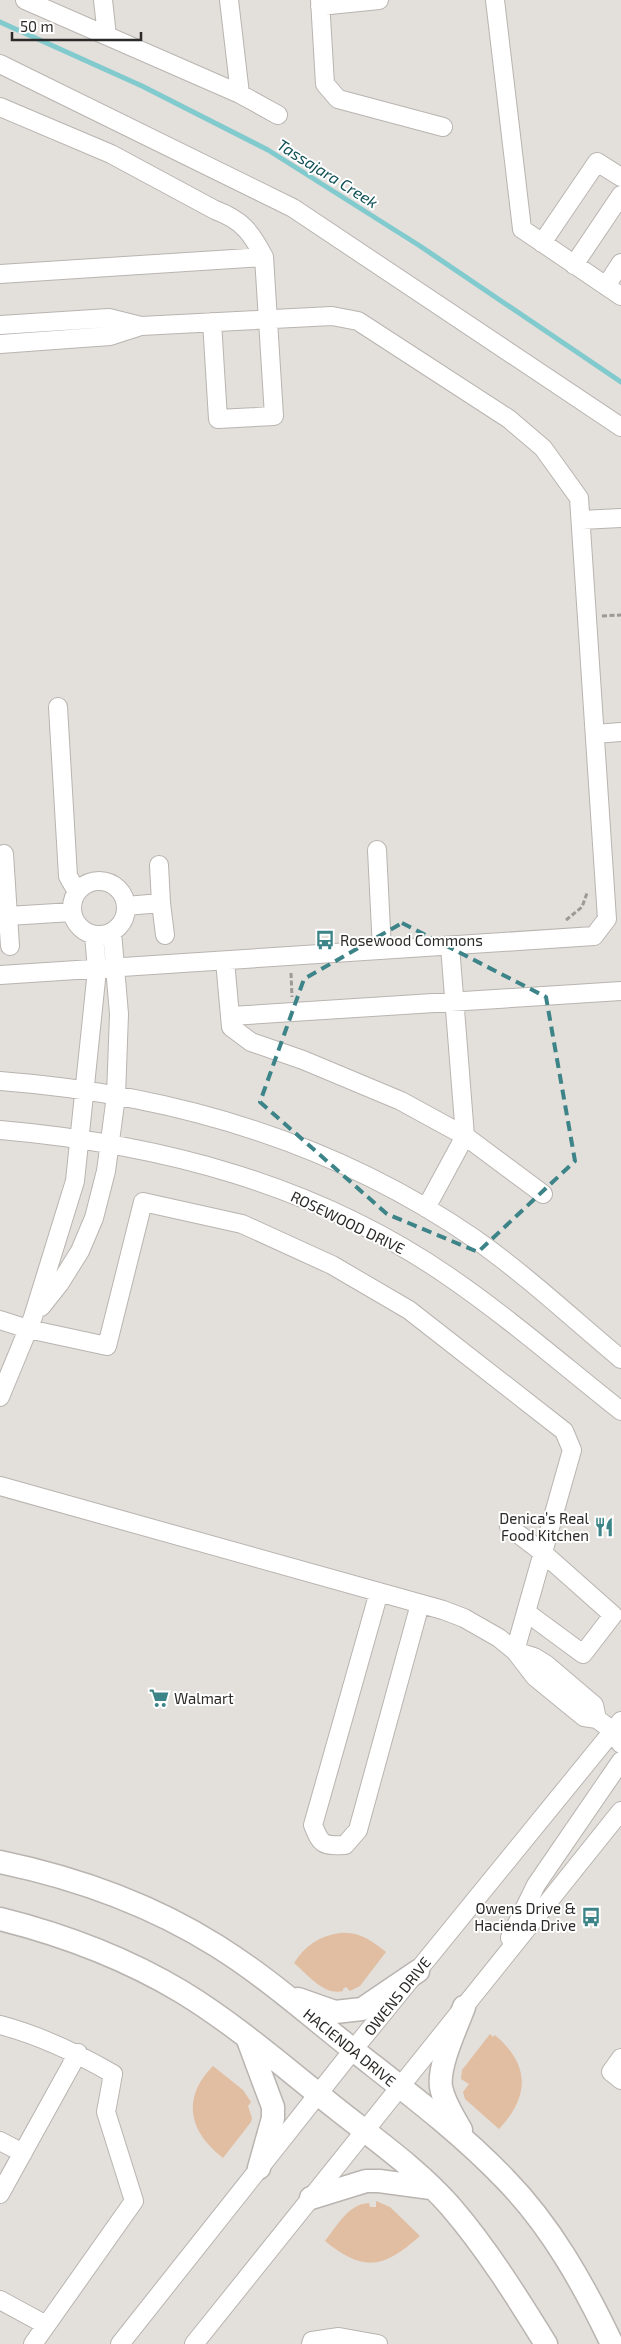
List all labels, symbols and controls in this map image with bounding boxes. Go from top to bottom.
scale bar [12,10,141,42]
text: 50 m [20,17,54,35]
water label: Tassajara Creek [274,135,382,212]
bus stop icon: Rosewood Commons [314,929,336,951]
place label: Rosewood Commons [340,931,483,949]
street label: ROSEWOOD DRIVE [288,1187,408,1257]
place label: Denica’s Real Food Kitchen [499,1509,590,1544]
restaurant icon: Denica’s Real Food Kitchen [593,1516,615,1538]
supermarket icon: Walmart [148,1687,170,1709]
place label: Walmart [174,1689,234,1707]
place label: Owens Drive & Hacienda Drive [474,1899,576,1934]
bus stop icon: Owens Drive & Hacienda Drive [580,1906,602,1928]
street label: OWENS DRIVE [360,1953,434,2039]
street label: HACIENDA DRIVE [300,2004,400,2090]

